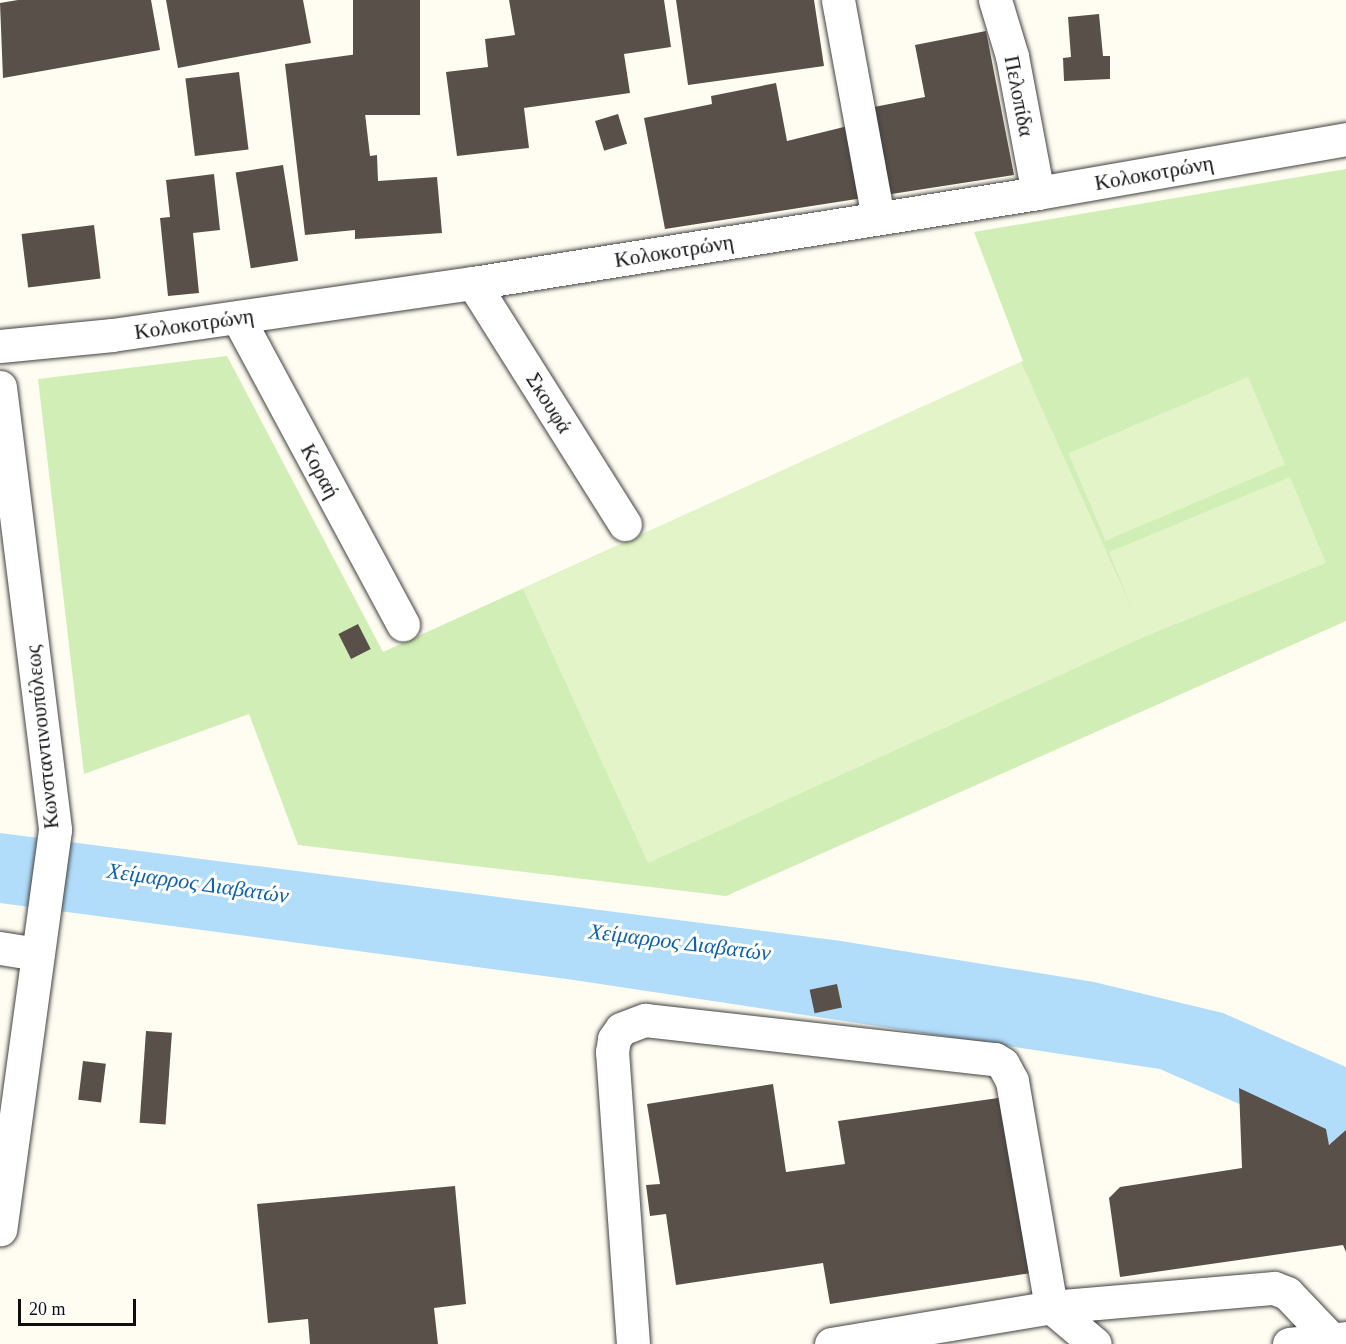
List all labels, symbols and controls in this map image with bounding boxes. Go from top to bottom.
street label: Πελοπίδα [999,53,1039,139]
street label: Κολοκοτρώνη [1093,150,1215,196]
street label: Κολοκοτρώνη [613,229,735,273]
street label: Κολοκοτρώνη [133,303,255,345]
street label: Σκουφά [521,368,577,438]
street label: Κοραή [295,439,345,503]
street label: Κωνσταντινουπόλεως [20,644,64,830]
water label: Χείμαρρος Διαβατών [105,857,291,909]
water label: Χείμαρρος Διαβατών [587,918,773,966]
scale bar [21,1287,140,1325]
text: 20 m [29,1299,66,1319]

